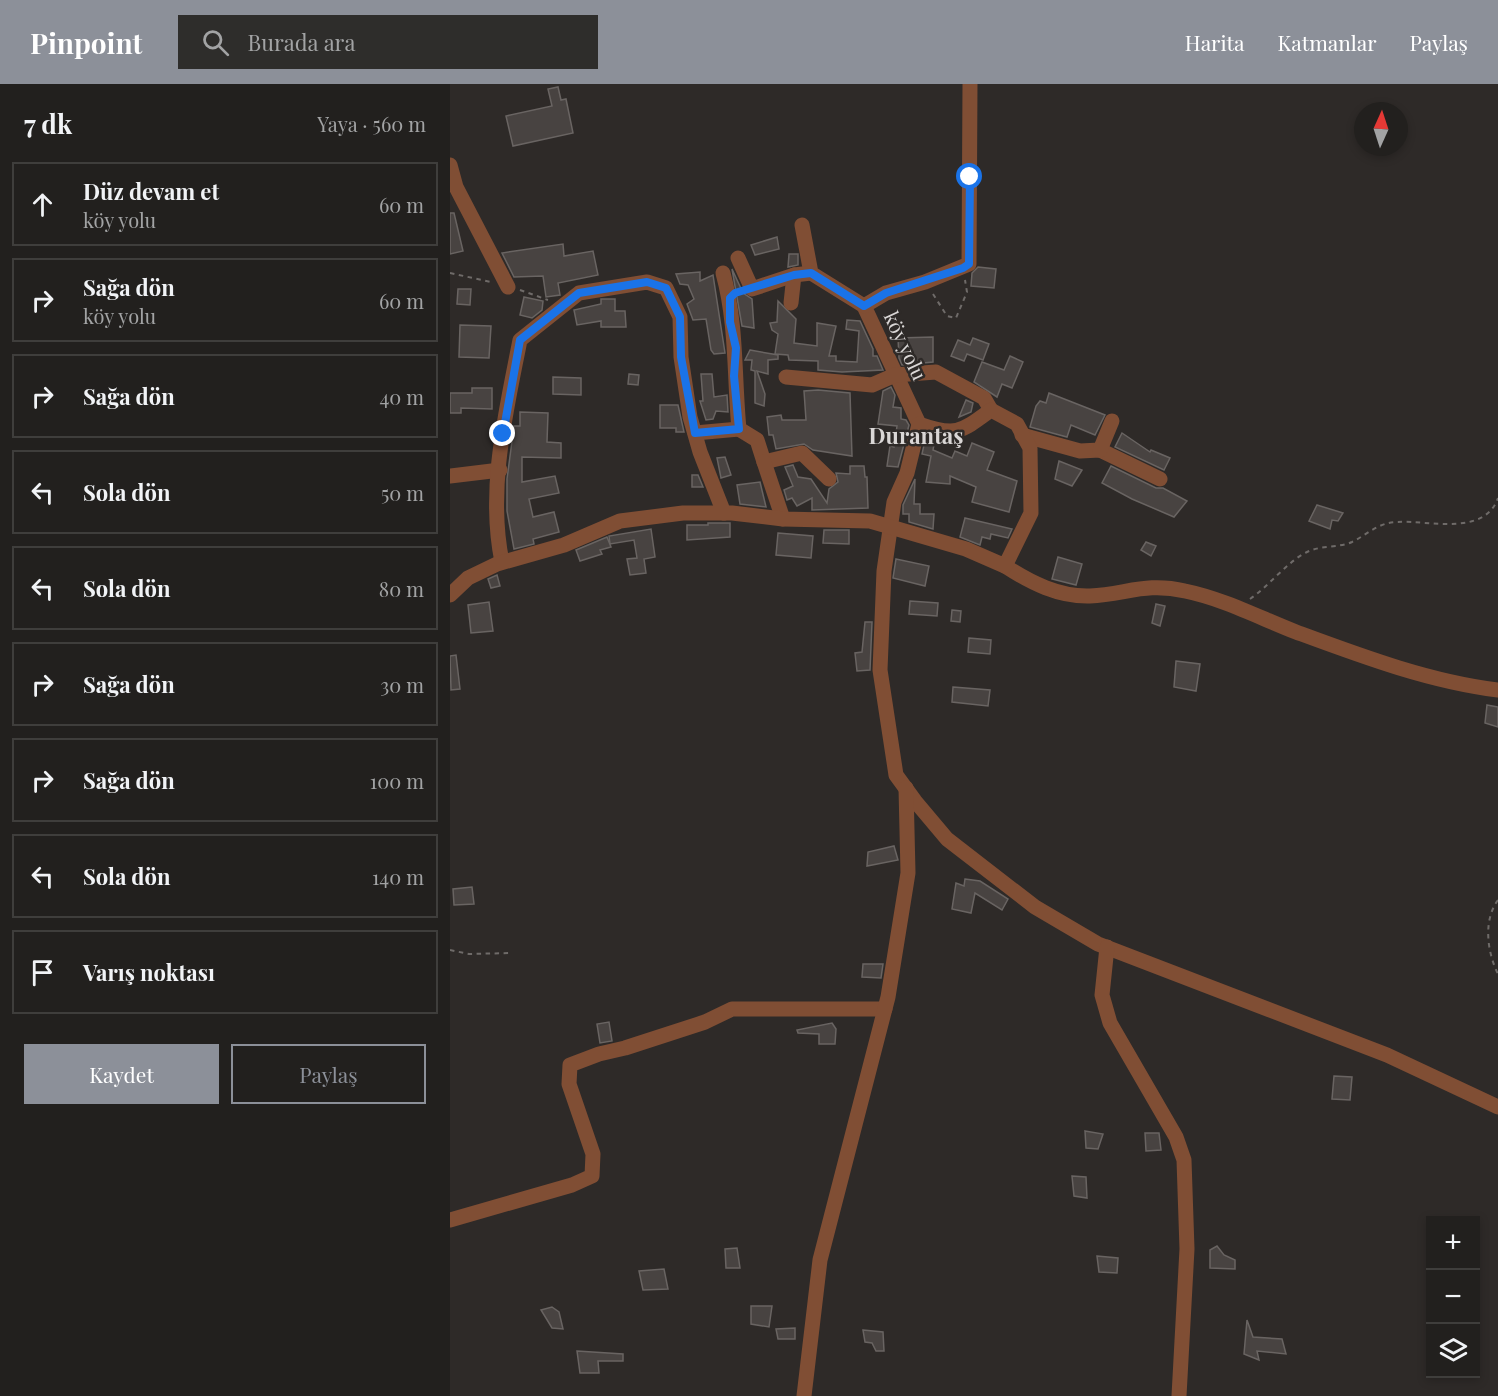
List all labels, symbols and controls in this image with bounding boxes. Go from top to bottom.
search box [178,15,598,69]
text: Pinpoint [30,24,142,61]
icon: search [199,26,232,59]
text: Burada ara [247,27,355,57]
text: Harita [1185,28,1245,56]
text: Katmanlar [1278,28,1377,56]
text: Paylaş [1410,28,1468,56]
north arrow [1354,102,1408,156]
text: 7 dk [24,106,72,141]
text: Yaya · 560 m [317,110,426,137]
route start [956,163,982,189]
text: Düz devam et [83,176,219,206]
icon: ahead [26,188,59,221]
text: 60 m [379,191,424,218]
text: köy yolu [83,206,156,233]
text: Sağa dön [83,272,175,302]
icon: right [26,284,59,317]
text: 60 m [379,287,424,314]
text: köy yolu [83,302,156,329]
street label: köy yolu [879,306,934,385]
icon: right [26,380,59,413]
text: Sağa dön [83,381,175,411]
text: 40 m [379,383,424,410]
route end [489,420,515,446]
district label: Durantaş [869,420,963,450]
icon: left [26,476,59,509]
text: Sola dön [83,477,170,507]
text: 50 m [381,479,424,506]
icon: left [26,572,59,605]
text: Sola dön [83,573,170,603]
text: 80 m [379,575,424,602]
icon: right [26,668,59,701]
text: Sağa dön [83,669,175,699]
text: 30 m [380,671,424,698]
icon: right [26,764,59,797]
text: Sağa dön [83,765,175,795]
text: 100 m [370,767,424,794]
icon: left [26,860,59,893]
text: Sola dön [83,861,170,891]
text: 140 m [372,863,424,890]
icon: arrive [26,956,59,989]
text: Varış noktası [83,957,215,987]
button: Kaydet [24,1044,219,1104]
button: Paylaş [231,1044,426,1104]
map controls [1426,1216,1480,1378]
button: + [1426,1216,1480,1270]
button: − [1426,1270,1480,1324]
button: layers [1426,1324,1480,1378]

